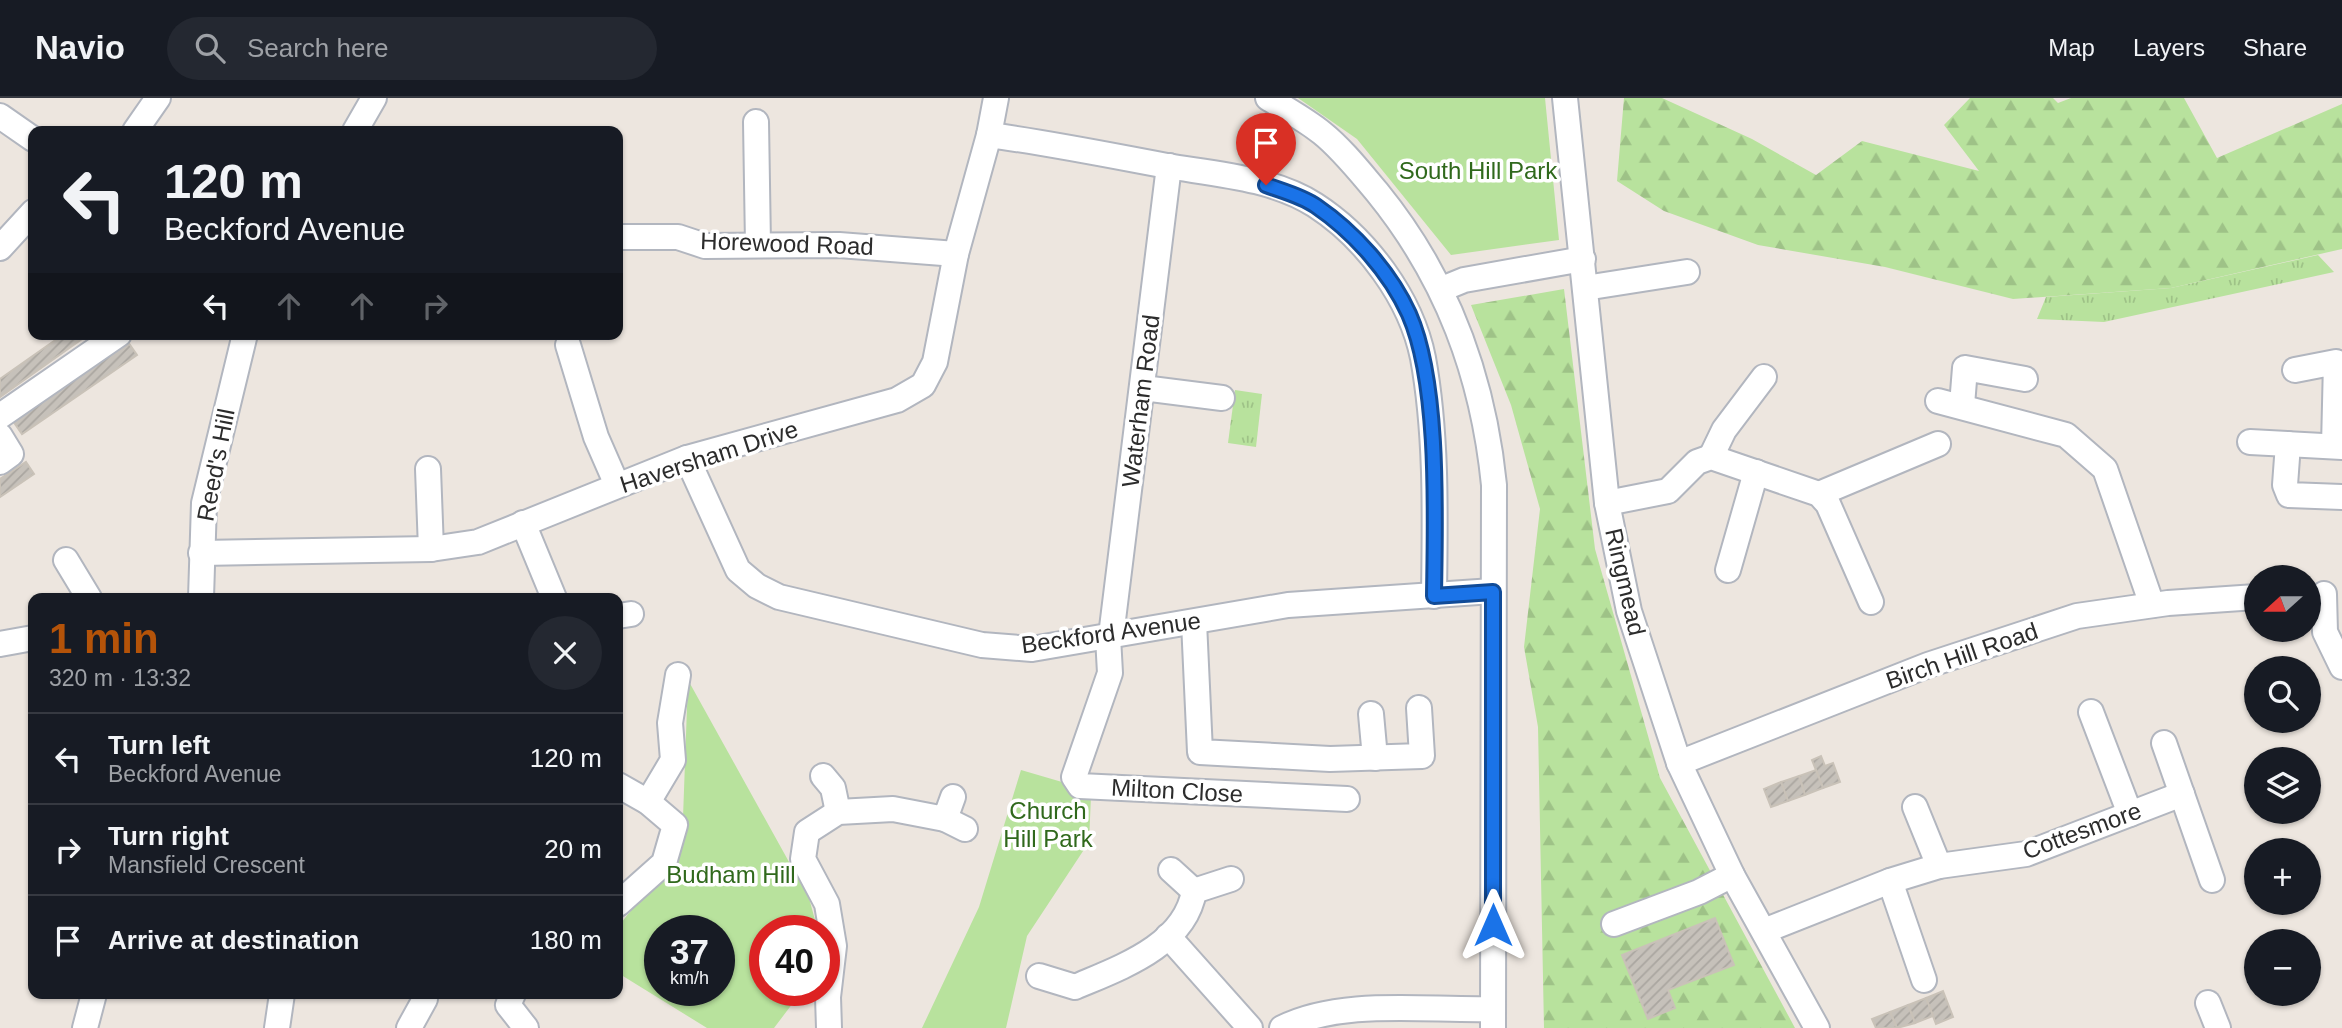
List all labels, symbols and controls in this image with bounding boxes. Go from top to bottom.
search box [167,17,657,80]
text: Navio [35,29,125,66]
icon: search [191,29,229,67]
text: Search here [247,33,389,63]
text: Map [2048,34,2095,61]
text: Layers [2133,34,2205,61]
text: Share [2243,34,2307,61]
pin [1236,113,1296,185]
icon: arrive [1247,124,1285,162]
icon: left [49,154,140,245]
text: 120 m [164,154,303,208]
park label: South Hill Park [1399,157,1558,184]
text: Beckford Avenue [164,211,405,247]
street label: Horewood Road [700,227,874,260]
icon: left [197,287,235,325]
icon: ahead [270,287,308,325]
icon: ahead [343,287,381,325]
icon: right [416,287,454,325]
street label: Waterham Road [1117,313,1164,489]
street label: Reed's Hill [191,406,240,523]
street label: Haversham Drive [617,415,801,498]
street label: Ringmead [1600,526,1651,638]
north arrow [2244,565,2320,642]
map controls [2244,565,2321,1006]
street label: Beckford Avenue [1019,607,1202,658]
text: 1 min [49,615,159,662]
button: close [528,616,602,690]
street label: Birch Hill Road [1882,617,2041,694]
button: search [2244,656,2321,733]
text: 320 m · 13:32 [49,665,191,691]
text: Turn left [108,730,210,760]
icon: left [49,740,87,778]
text: 120 m [530,743,602,773]
button: layers [2244,747,2321,824]
text: Beckford Avenue [108,761,281,787]
street label: Milton Close [1110,774,1244,807]
park label: Church Hill Park [1003,797,1094,852]
street label: Cottesmore [2019,797,2145,864]
text: Turn right [108,821,229,851]
icon: right [49,831,87,869]
text: 20 m [544,834,602,864]
button: + [2244,838,2321,915]
text: Mansfield Crescent [108,852,305,878]
park label: Budham Hill [666,861,796,888]
position arrow [1456,888,1530,962]
speed limit sign: 40 [749,915,840,1006]
icon: arrive [49,922,87,960]
text: Arrive at destination [108,925,359,955]
text: 180 m [530,925,602,955]
button: − [2244,929,2321,1006]
text: 37 [670,932,709,971]
text: km/h [670,968,709,988]

